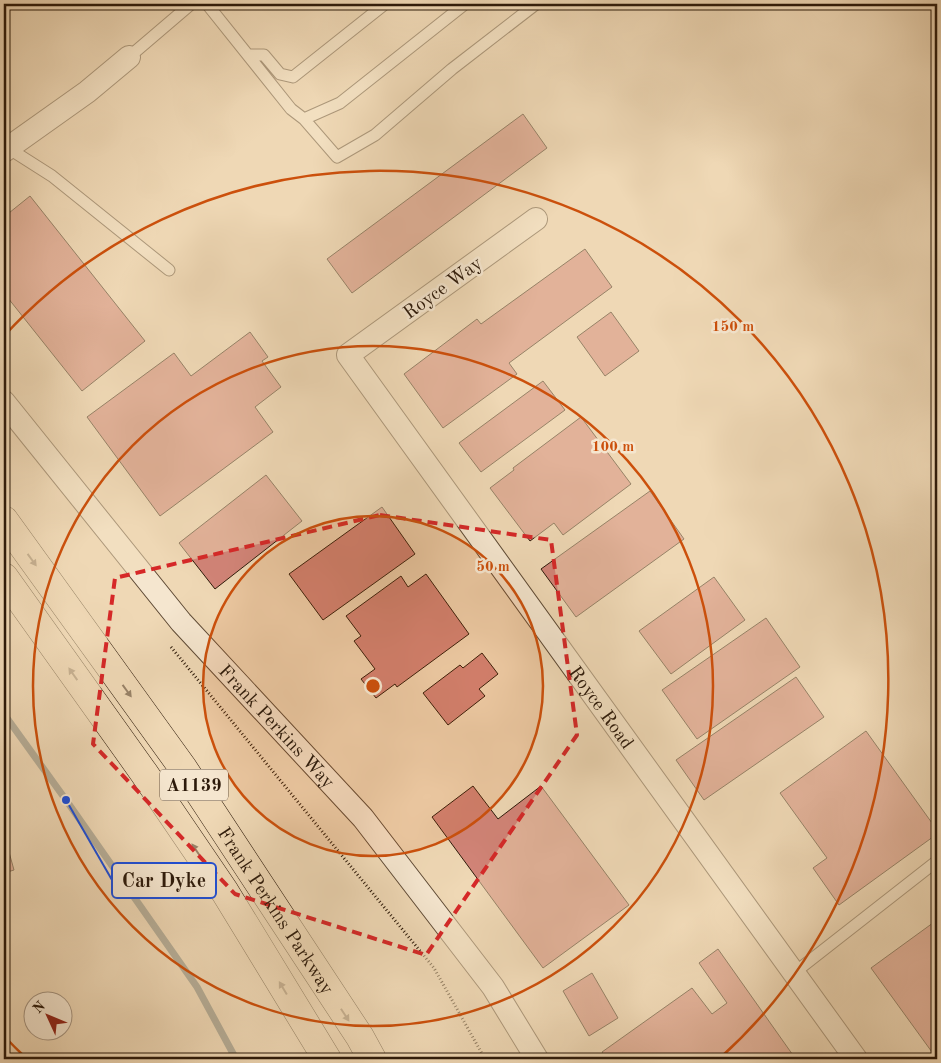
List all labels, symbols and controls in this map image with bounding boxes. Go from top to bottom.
street label: Royce Way [400,254,486,324]
text: 150 m [712,320,754,335]
text: 100 m [592,440,634,455]
one-way arrow [27,553,37,567]
text: 50 m [476,560,510,575]
street label: Frank Perkins Way [214,662,337,793]
street label: Royce Road [564,664,636,753]
one-way arrow [68,667,78,681]
centre of rings [364,677,382,695]
one-way arrow [122,684,133,697]
road number: A1139 [160,770,228,800]
street label: Frank Perkins Parkway [213,825,336,998]
one-way arrow [191,844,201,857]
callout: Car Dyke [112,863,216,898]
text: Car Dyke [122,872,206,892]
one-way arrow [279,981,288,994]
north arrow [22,990,72,1040]
text: N [31,999,48,1016]
one-way arrow [340,1008,350,1021]

